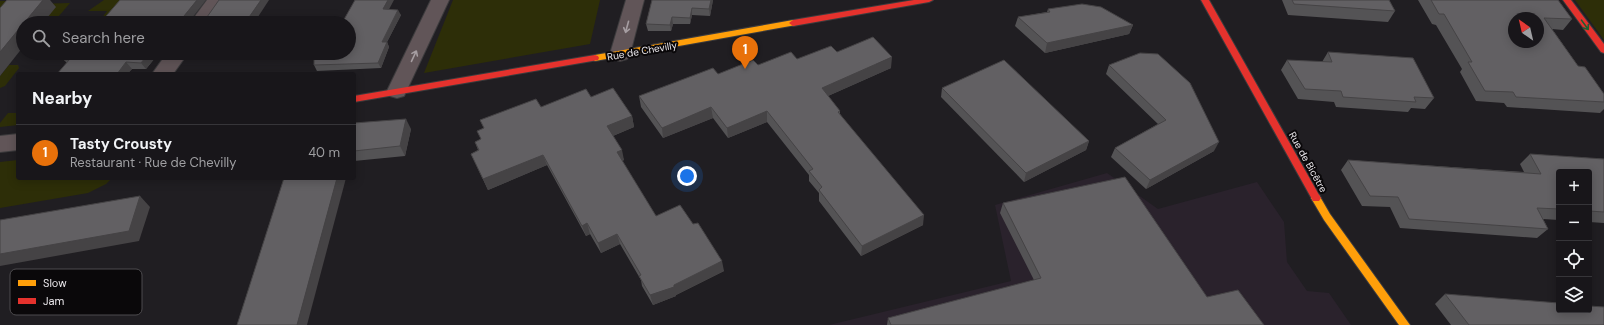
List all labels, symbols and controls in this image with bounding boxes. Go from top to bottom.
north arrow [1508,12,1544,48]
search box [16,16,356,60]
one-way arrow [1581,19,1590,30]
one-way arrow [623,20,630,33]
icon: search [30,27,52,49]
text: Search here [62,28,145,48]
pin: 1 [732,36,758,69]
street label: Rue de Chevilly [606,38,678,64]
one-way arrow [411,50,418,62]
text: Nearby [32,87,92,109]
street label: Rue de Bicêtre [1286,129,1330,195]
text: Tasty Crousty [70,134,172,154]
text: 1 [43,144,47,161]
text: 40 m [308,144,340,161]
text: Restaurant · Rue de Chevilly [70,154,236,171]
your location [677,166,697,186]
map controls [1556,169,1592,313]
button: + [1556,169,1592,205]
button: − [1556,205,1592,241]
button: locate [1556,241,1592,277]
legend [10,269,142,315]
text: Slow [43,276,67,290]
button: layers [1556,277,1592,313]
text: Jam [43,294,64,308]

